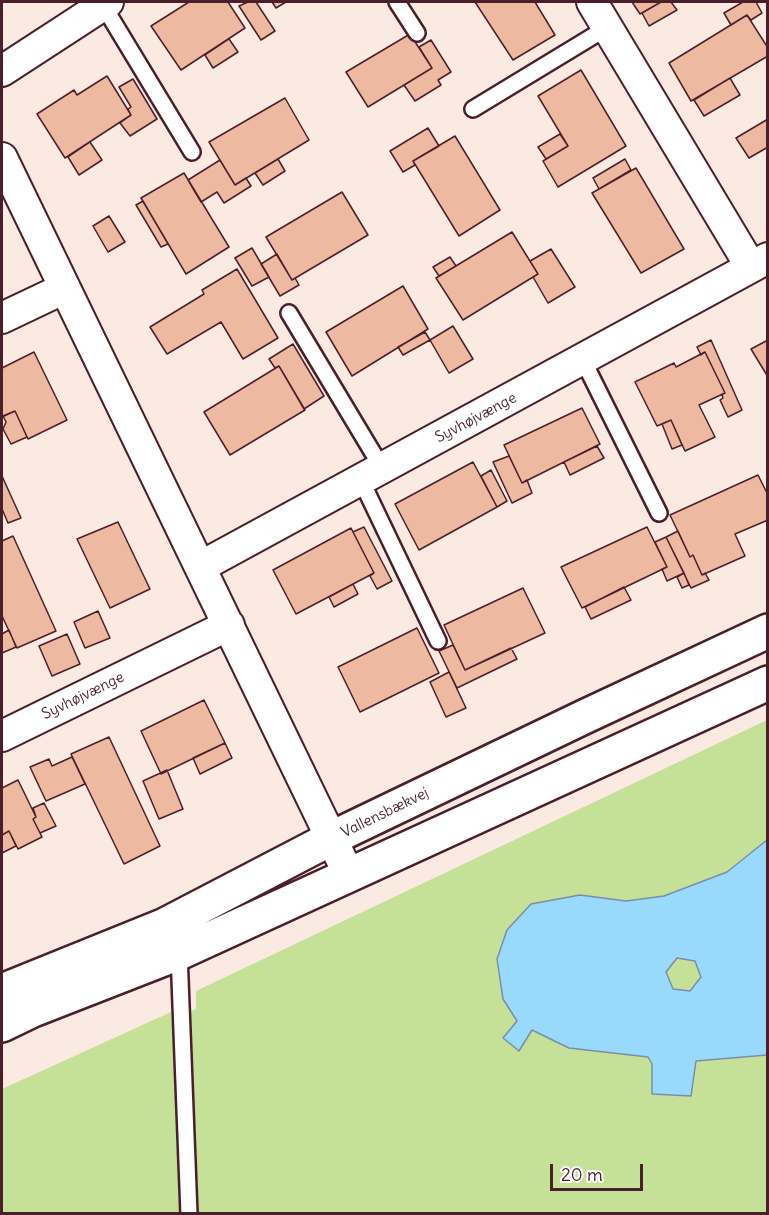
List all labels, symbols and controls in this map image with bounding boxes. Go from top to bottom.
street label: Syvhøjvænge [432,389,520,447]
street label: Syvhøjvænge [39,668,127,724]
street label: Vallensbækvej [338,784,432,842]
scale bar [553,1152,646,1190]
text: 20 m [561,1163,603,1186]

